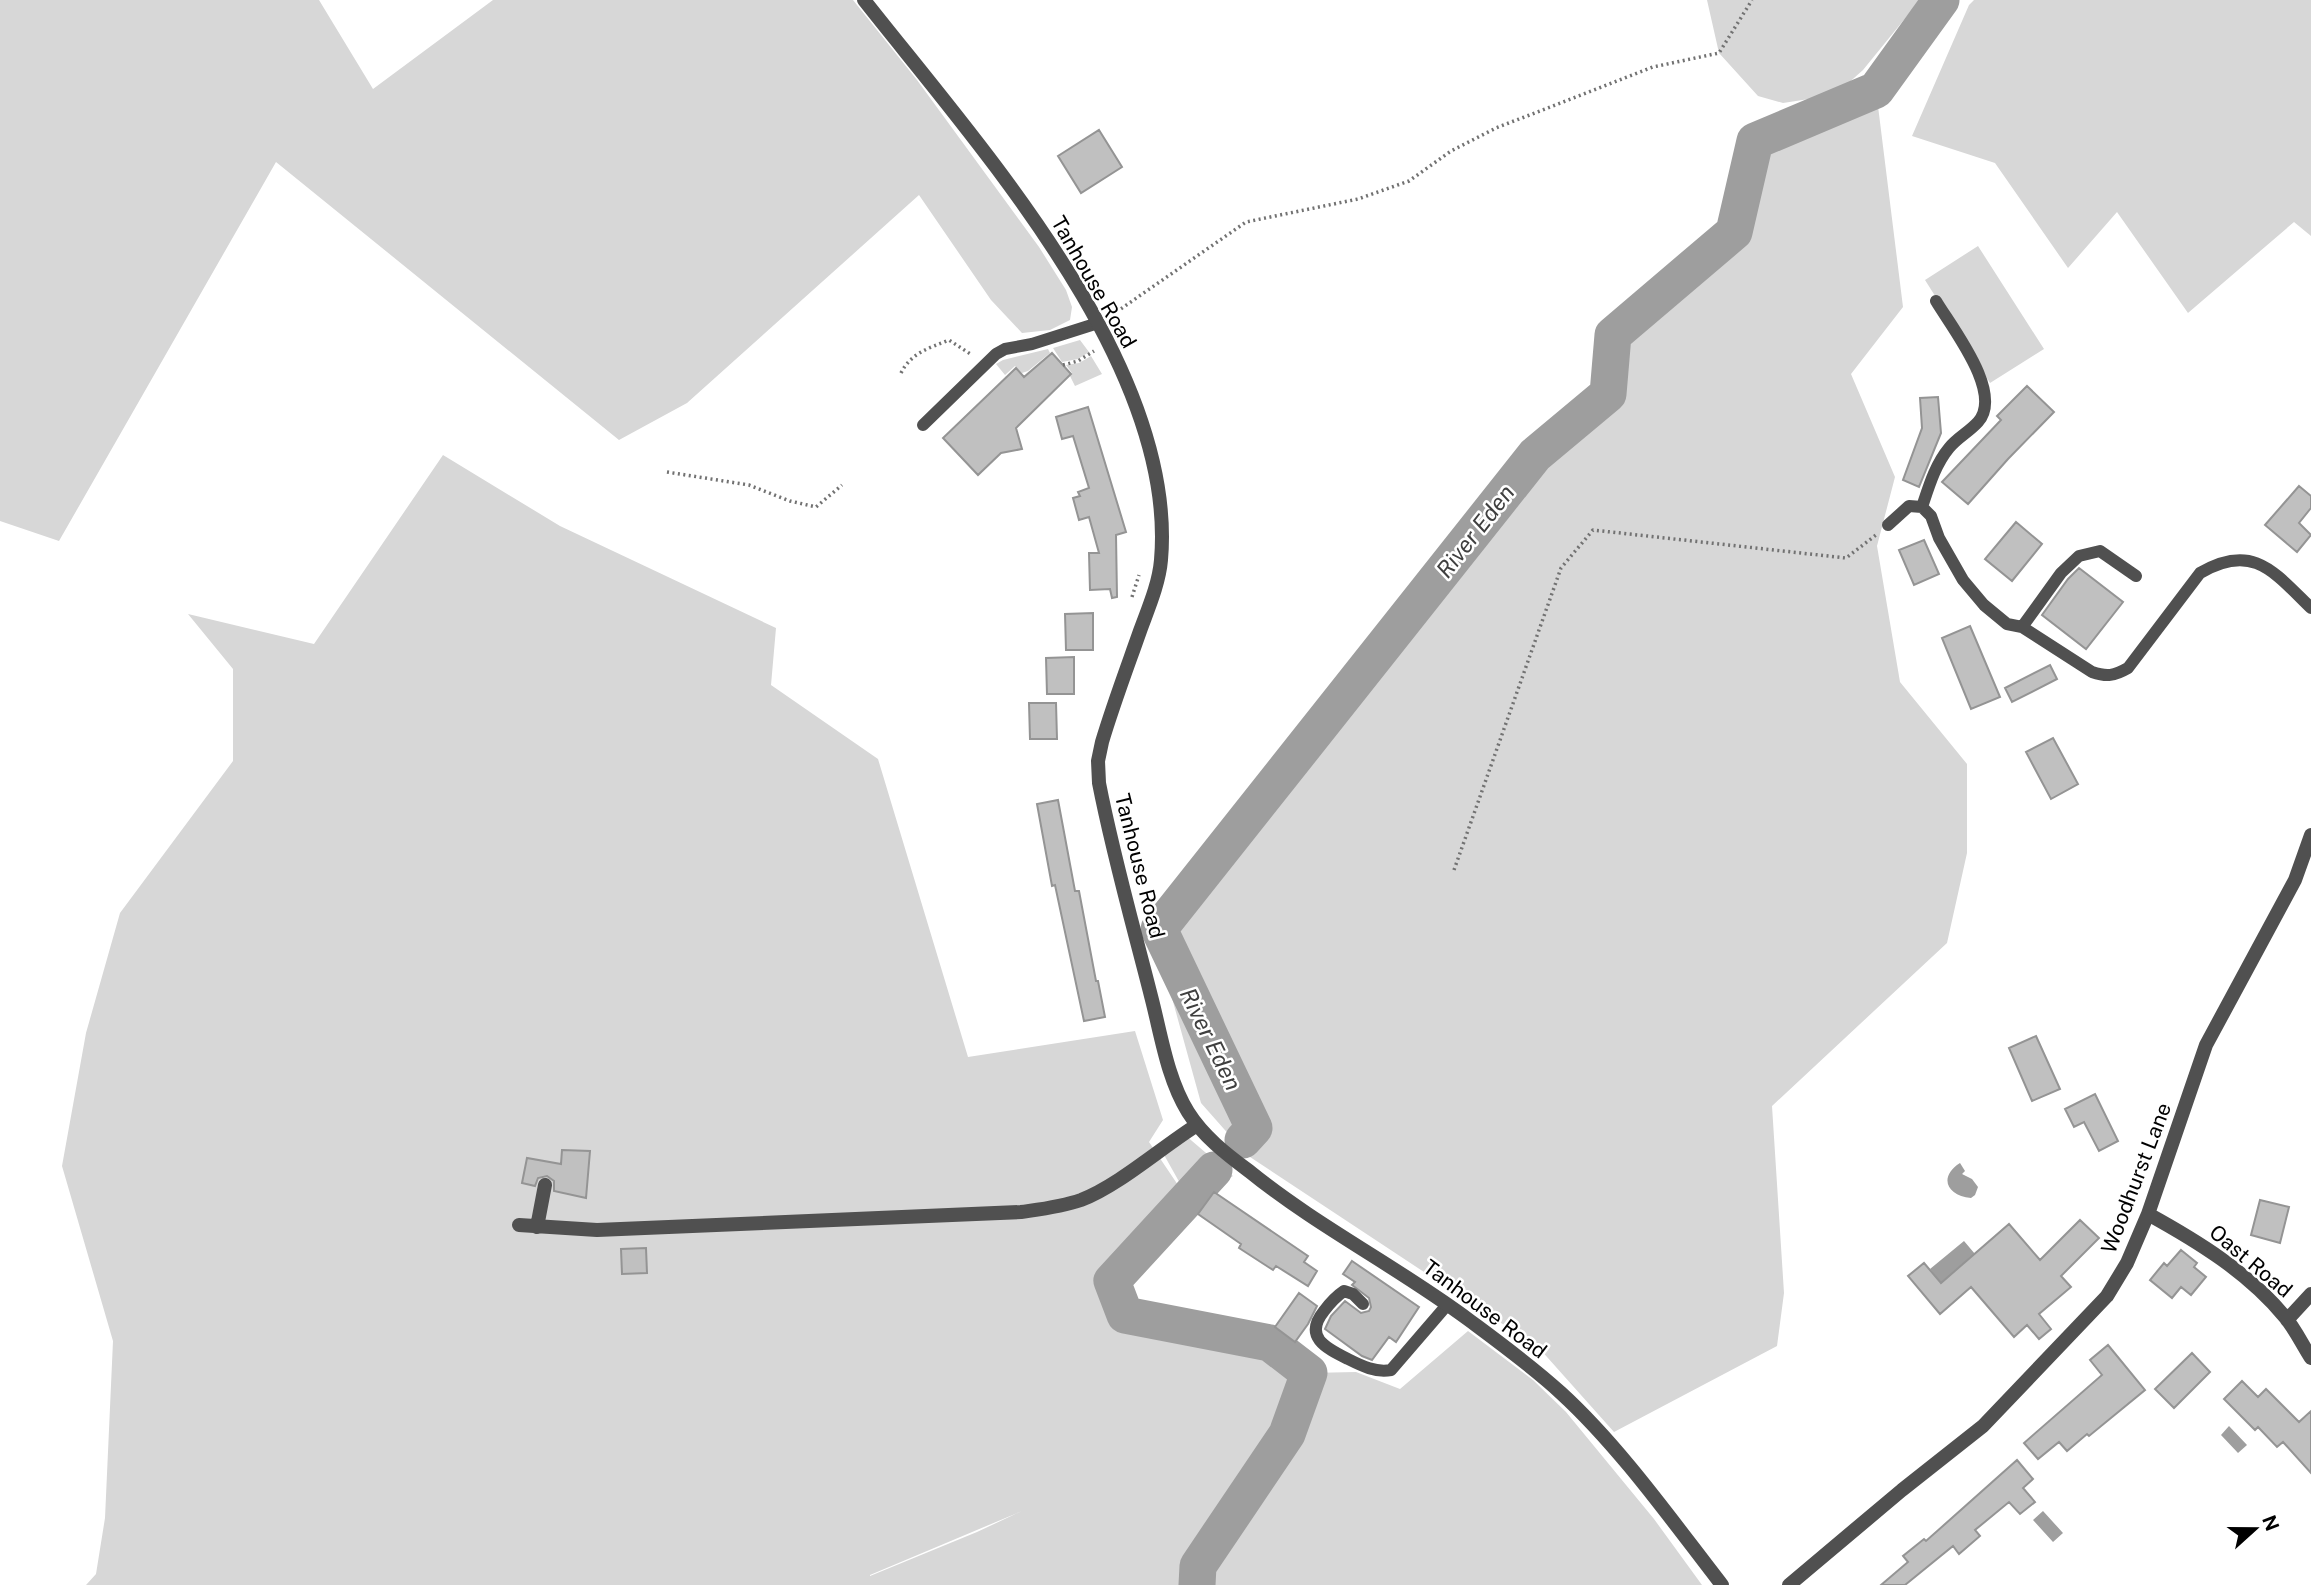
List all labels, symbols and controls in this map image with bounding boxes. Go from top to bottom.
street label: Tanhouse Road [1046,212,1142,352]
water label: River Eden [1430,479,1520,583]
street label: Tanhouse Road [1110,791,1170,941]
water label: River Eden [1175,983,1247,1095]
street label: Woodhurst Lane [2096,1099,2176,1257]
street label: Oast Road [2205,1219,2297,1303]
street label: Tanhouse Road [1418,1254,1552,1364]
north arrow [2220,1494,2290,1564]
text: N [2258,1512,2284,1534]

